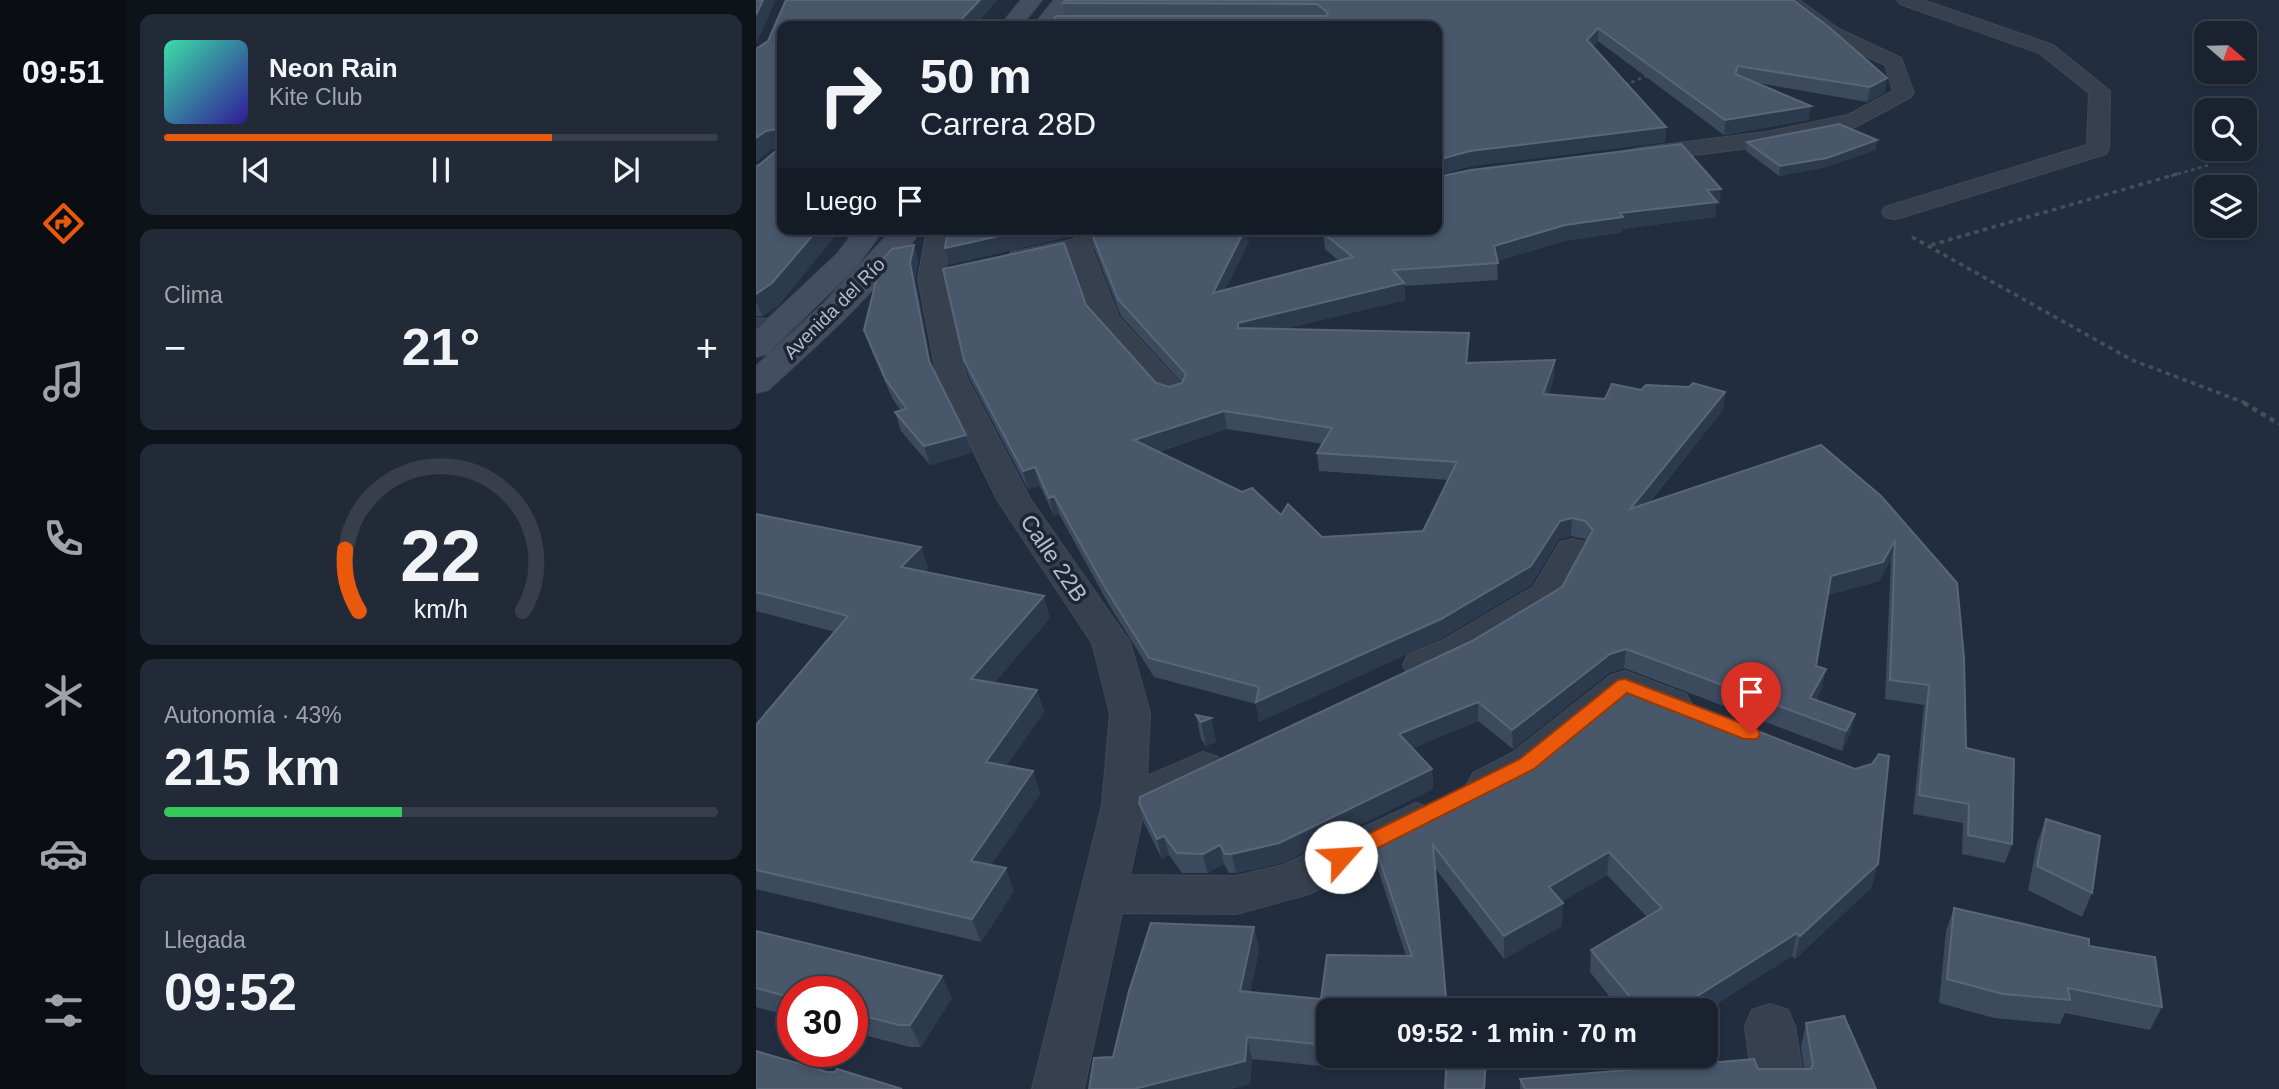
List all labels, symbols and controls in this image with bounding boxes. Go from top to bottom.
north arrow [2194,21,2258,84]
map controls [2194,21,2257,238]
icon: right [805,49,896,140]
text: 50 m [920,49,1032,103]
text: Neon Rain [269,53,398,83]
text: 09:51 [22,54,104,90]
text: Kite Club [269,84,362,110]
button: search [2194,98,2257,161]
text: Carrera 28D [920,106,1096,142]
icon: previous [237,151,275,189]
icon: pause [422,151,460,189]
icon: next [607,151,645,189]
button: layers [2194,175,2257,238]
icon: arrive [891,182,929,220]
text: Luego [805,186,877,216]
icon: directions [39,199,88,248]
street label: Avenida del Río [780,254,889,363]
text: Clima [164,282,223,308]
text: 21° [402,318,480,376]
text: − [164,327,186,369]
text: + [696,327,718,369]
icon: music [39,357,88,406]
street label: Calle 22B [1015,509,1093,607]
icon: phone [39,514,88,563]
text: 22 [401,515,481,596]
text: km/h [414,594,468,622]
pin [1721,662,1781,734]
icon: climate [39,671,88,720]
icon: arrive [1732,673,1770,711]
text: Autonomía · 43% [164,702,342,728]
text: 215 km [164,738,340,796]
position arrow [1304,820,1378,894]
icon: car [39,829,88,878]
text: Llegada [164,927,246,953]
text: 09:52 [164,963,297,1021]
speed limit sign: 30 [777,976,868,1067]
icon: filters [39,986,88,1035]
text: 09:52 · 1 min · 70 m [1397,1018,1637,1048]

